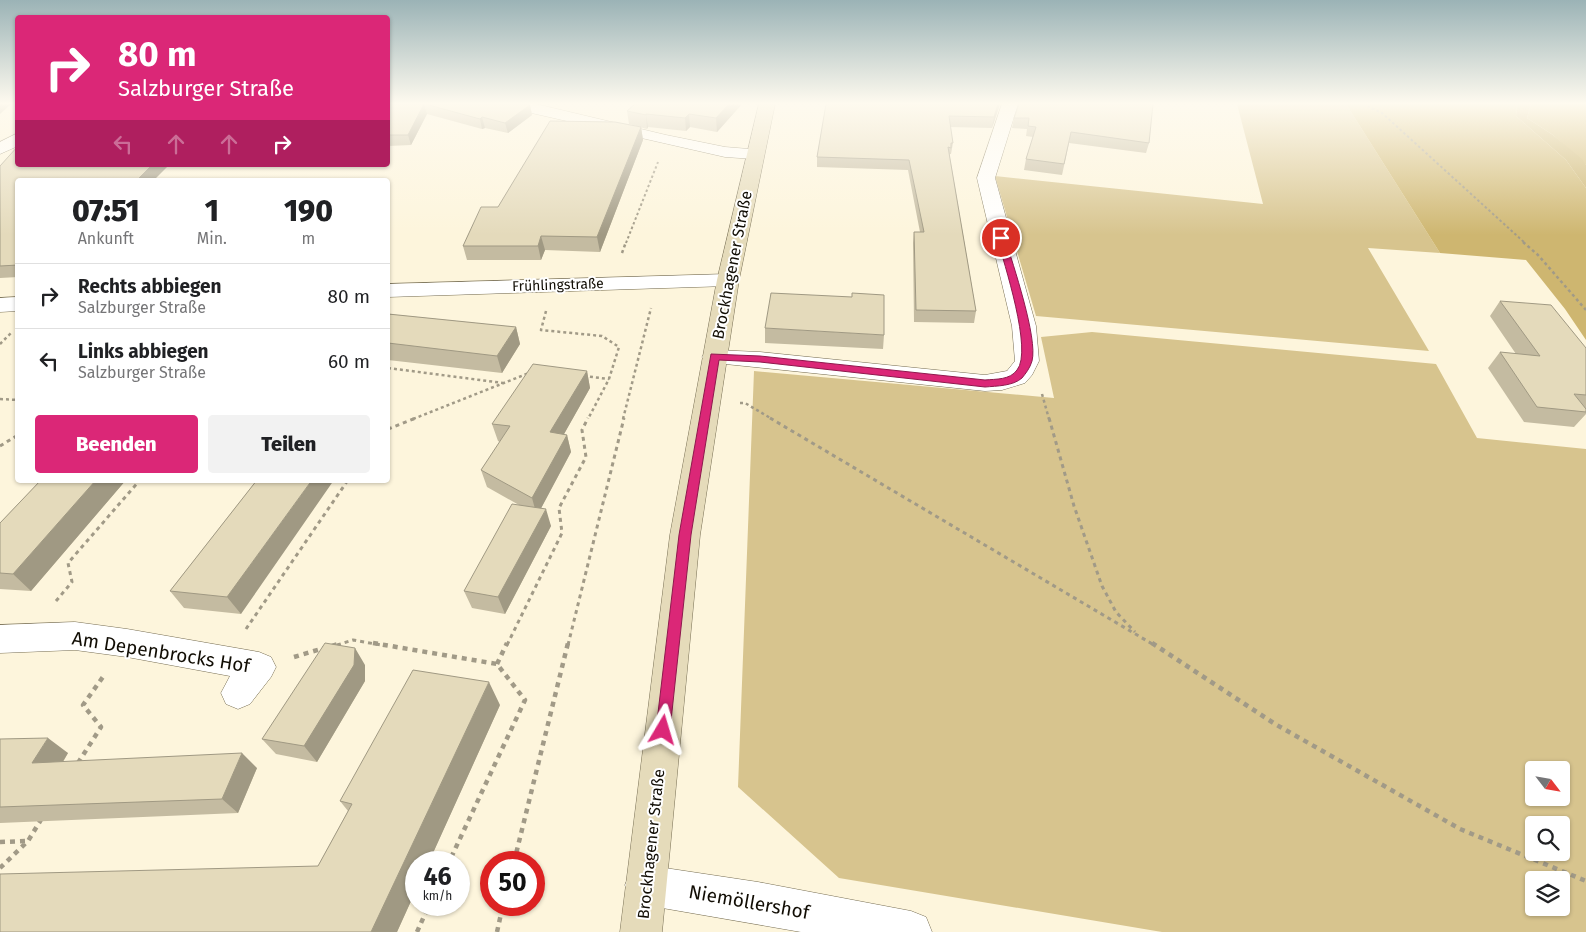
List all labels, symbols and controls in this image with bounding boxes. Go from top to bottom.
text: 80 m [118,33,197,75]
icon: right [35,35,100,100]
text: Salzburger Straße [118,75,294,102]
icon: left [109,130,137,158]
icon: ahead [162,130,190,158]
icon: ahead [215,130,243,158]
icon: right [268,130,296,158]
street label: Brockhagener Straße [708,189,756,341]
text: 07:51 [72,193,140,229]
text: 1 [205,193,219,229]
text: 190 [284,193,333,229]
pin [980,217,1022,259]
icon: arrive [987,224,1015,252]
text: Ankunft [78,229,134,248]
text: Min. [197,229,227,248]
text: m [302,229,315,248]
text: Rechts abbiegen [78,275,221,298]
street label: Frühlingstraße [512,275,604,295]
icon: right [35,282,63,310]
text: 80 m [328,285,370,308]
text: Salzburger Straße [78,298,206,317]
text: Links abbiegen [78,340,209,363]
icon: left [35,347,63,375]
text: 60 m [328,350,370,373]
text: Salzburger Straße [78,363,206,382]
button: Beenden [35,415,198,473]
button: Teilen [208,415,370,473]
street label: Am Depenbrocks Hof [70,627,253,678]
position arrow [636,703,688,755]
north arrow [1525,761,1570,806]
map controls [1525,761,1570,916]
street label: Brockhagener Straße [634,768,668,920]
button: search [1525,816,1570,861]
speed limit sign: 50 [480,851,545,916]
text: 46 [423,862,452,892]
button: layers [1525,871,1570,916]
street label: Niemöllershof [687,880,813,924]
text: km/h [423,889,452,903]

